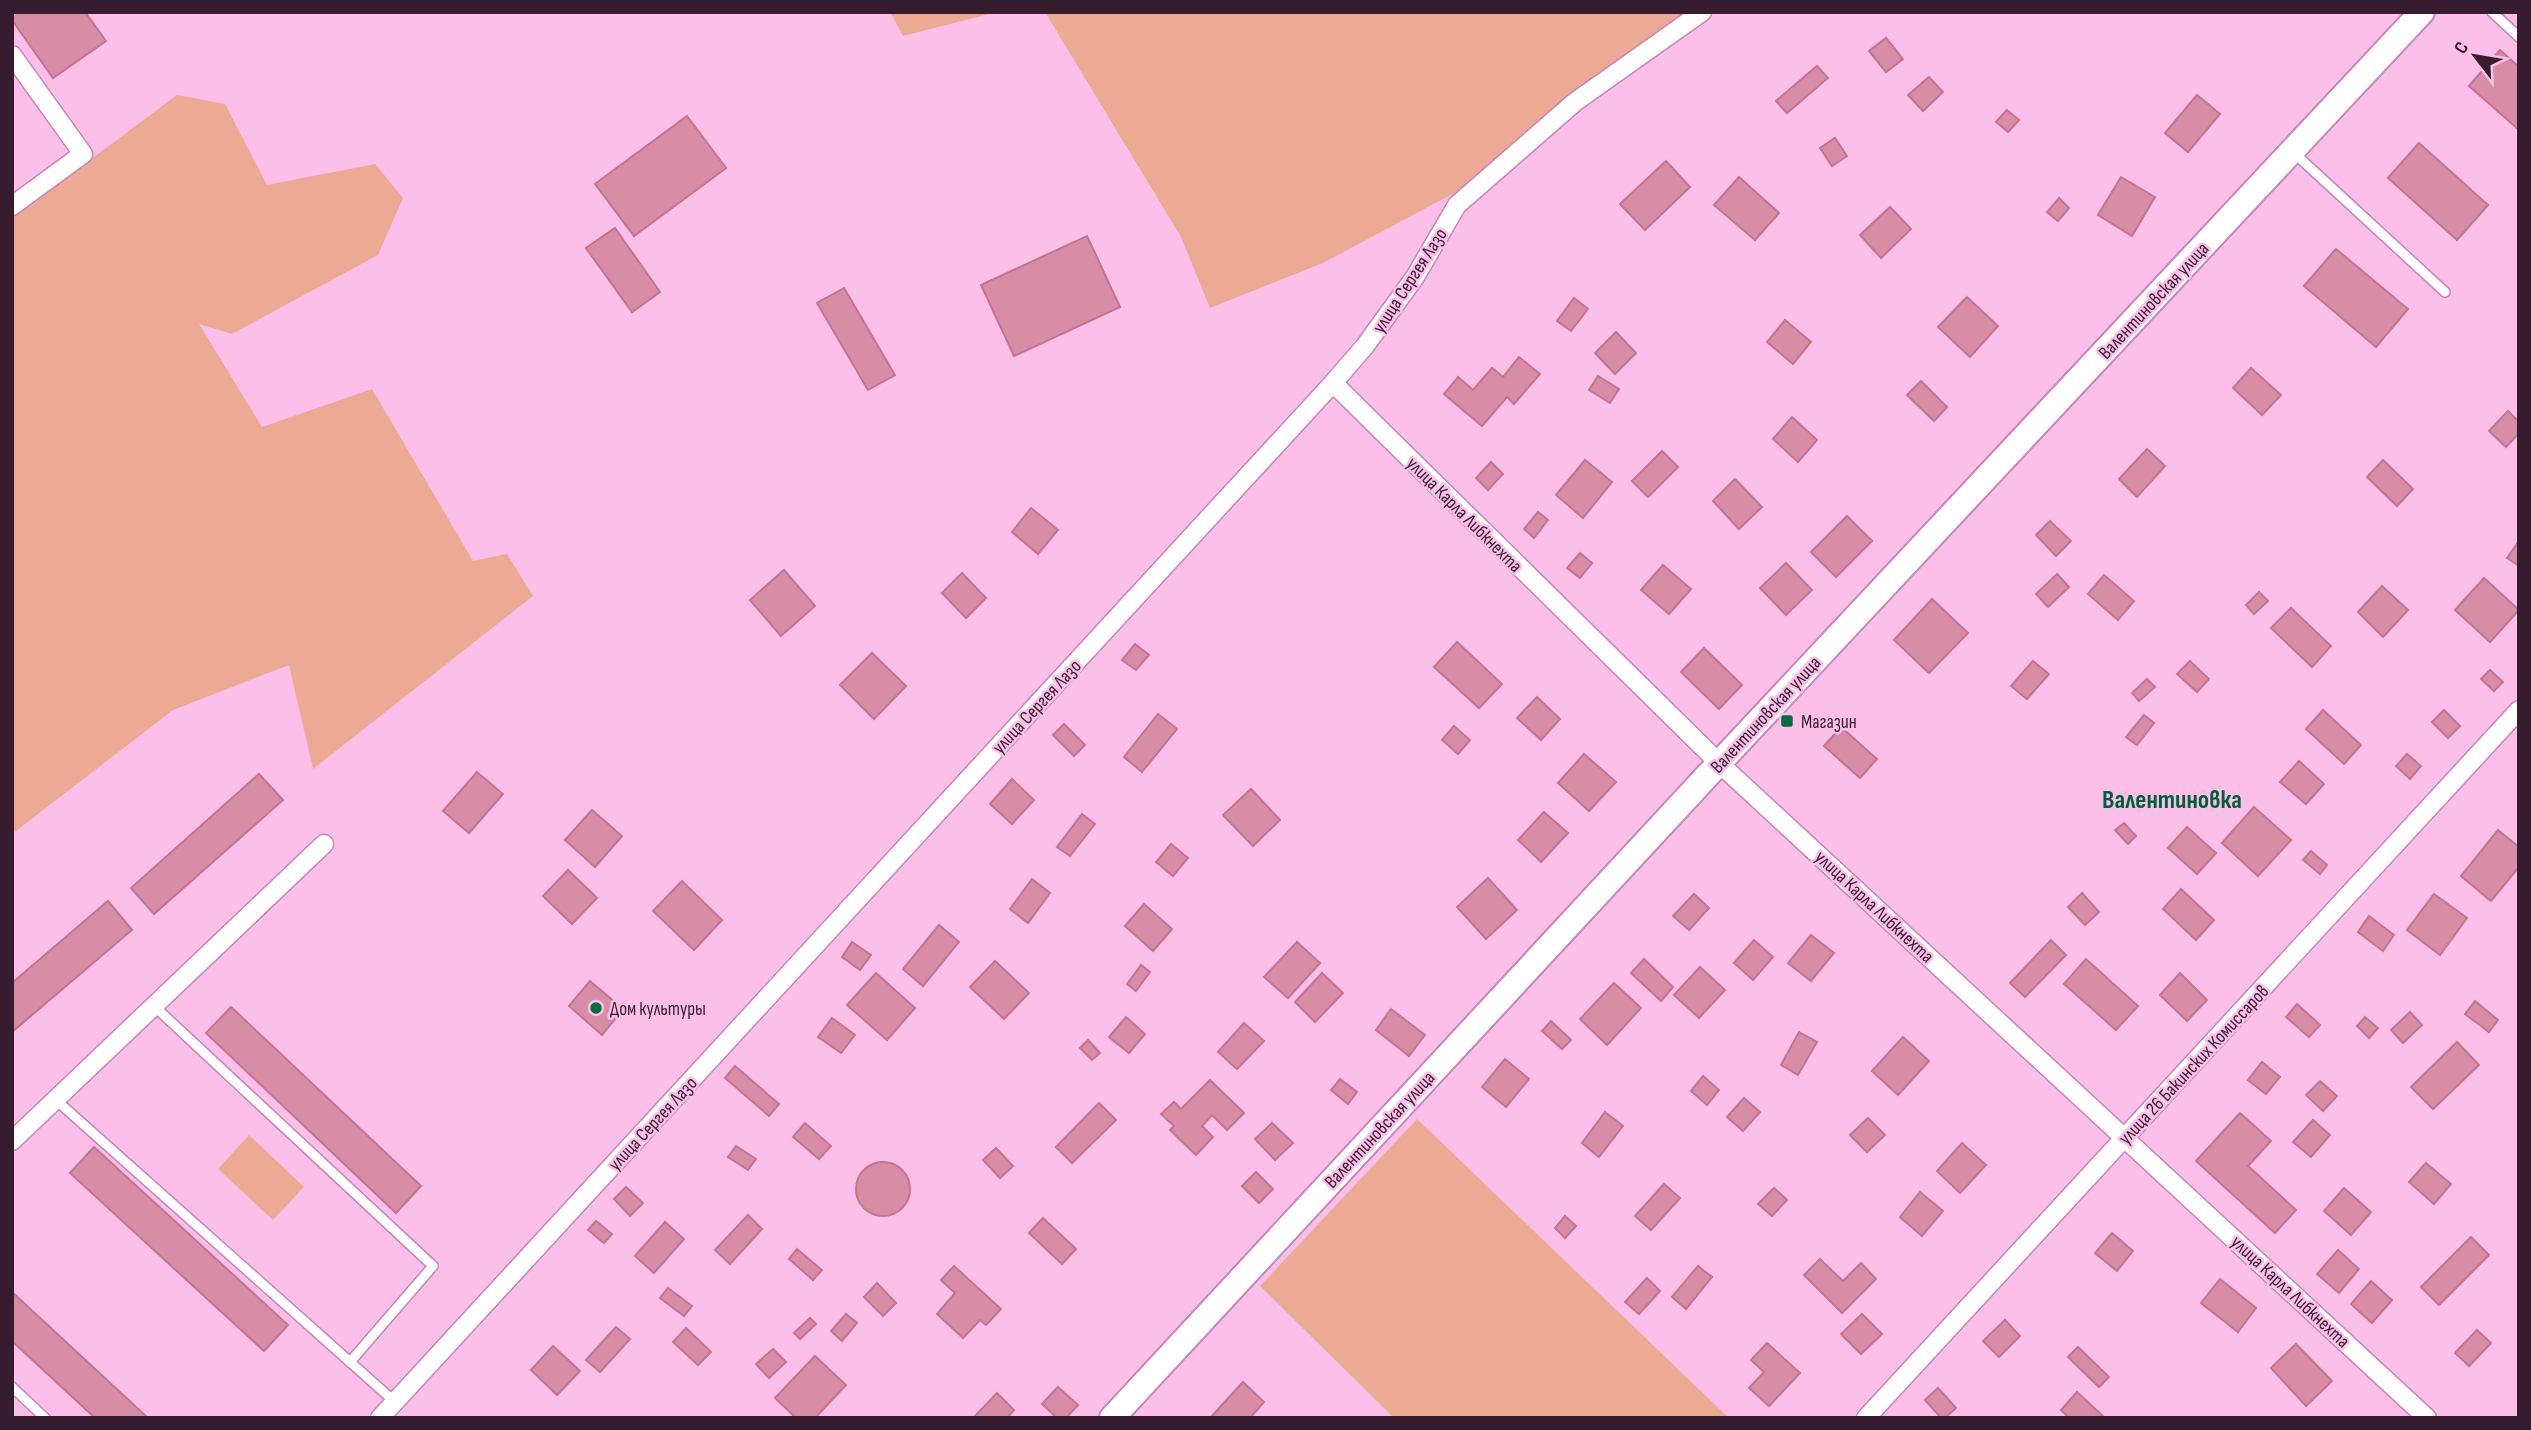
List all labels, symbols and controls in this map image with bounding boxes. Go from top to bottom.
north arrow [2440,21,2510,91]
text: С [2449,38,2474,58]
street label: улица Сергея Лазо [1368,224,1453,337]
street label: Валентиновская улица [2094,238,2214,364]
street label: улица Карла Либкнехта [1401,452,1527,578]
street label: Валентиновская улица [1706,652,1826,778]
street label: улица Сергея Лазо [988,655,1086,759]
place label: Магазин [1801,711,1857,734]
marker: Магазин [1779,713,1795,729]
district label: Валентиновка [2102,785,2242,816]
street label: улица Карла Либкнехта [1810,846,1938,968]
street label: улица 26 Бакинских Комиссаров [2114,980,2274,1150]
place label: Дом культуры [610,998,706,1021]
marker: Дом культуры [588,1000,604,1016]
street label: Валентиновская улица [1320,1067,1440,1193]
street label: улица Сергея Лазо [604,1072,702,1176]
street label: улица Карла Либкнехта [2226,1231,2354,1353]

